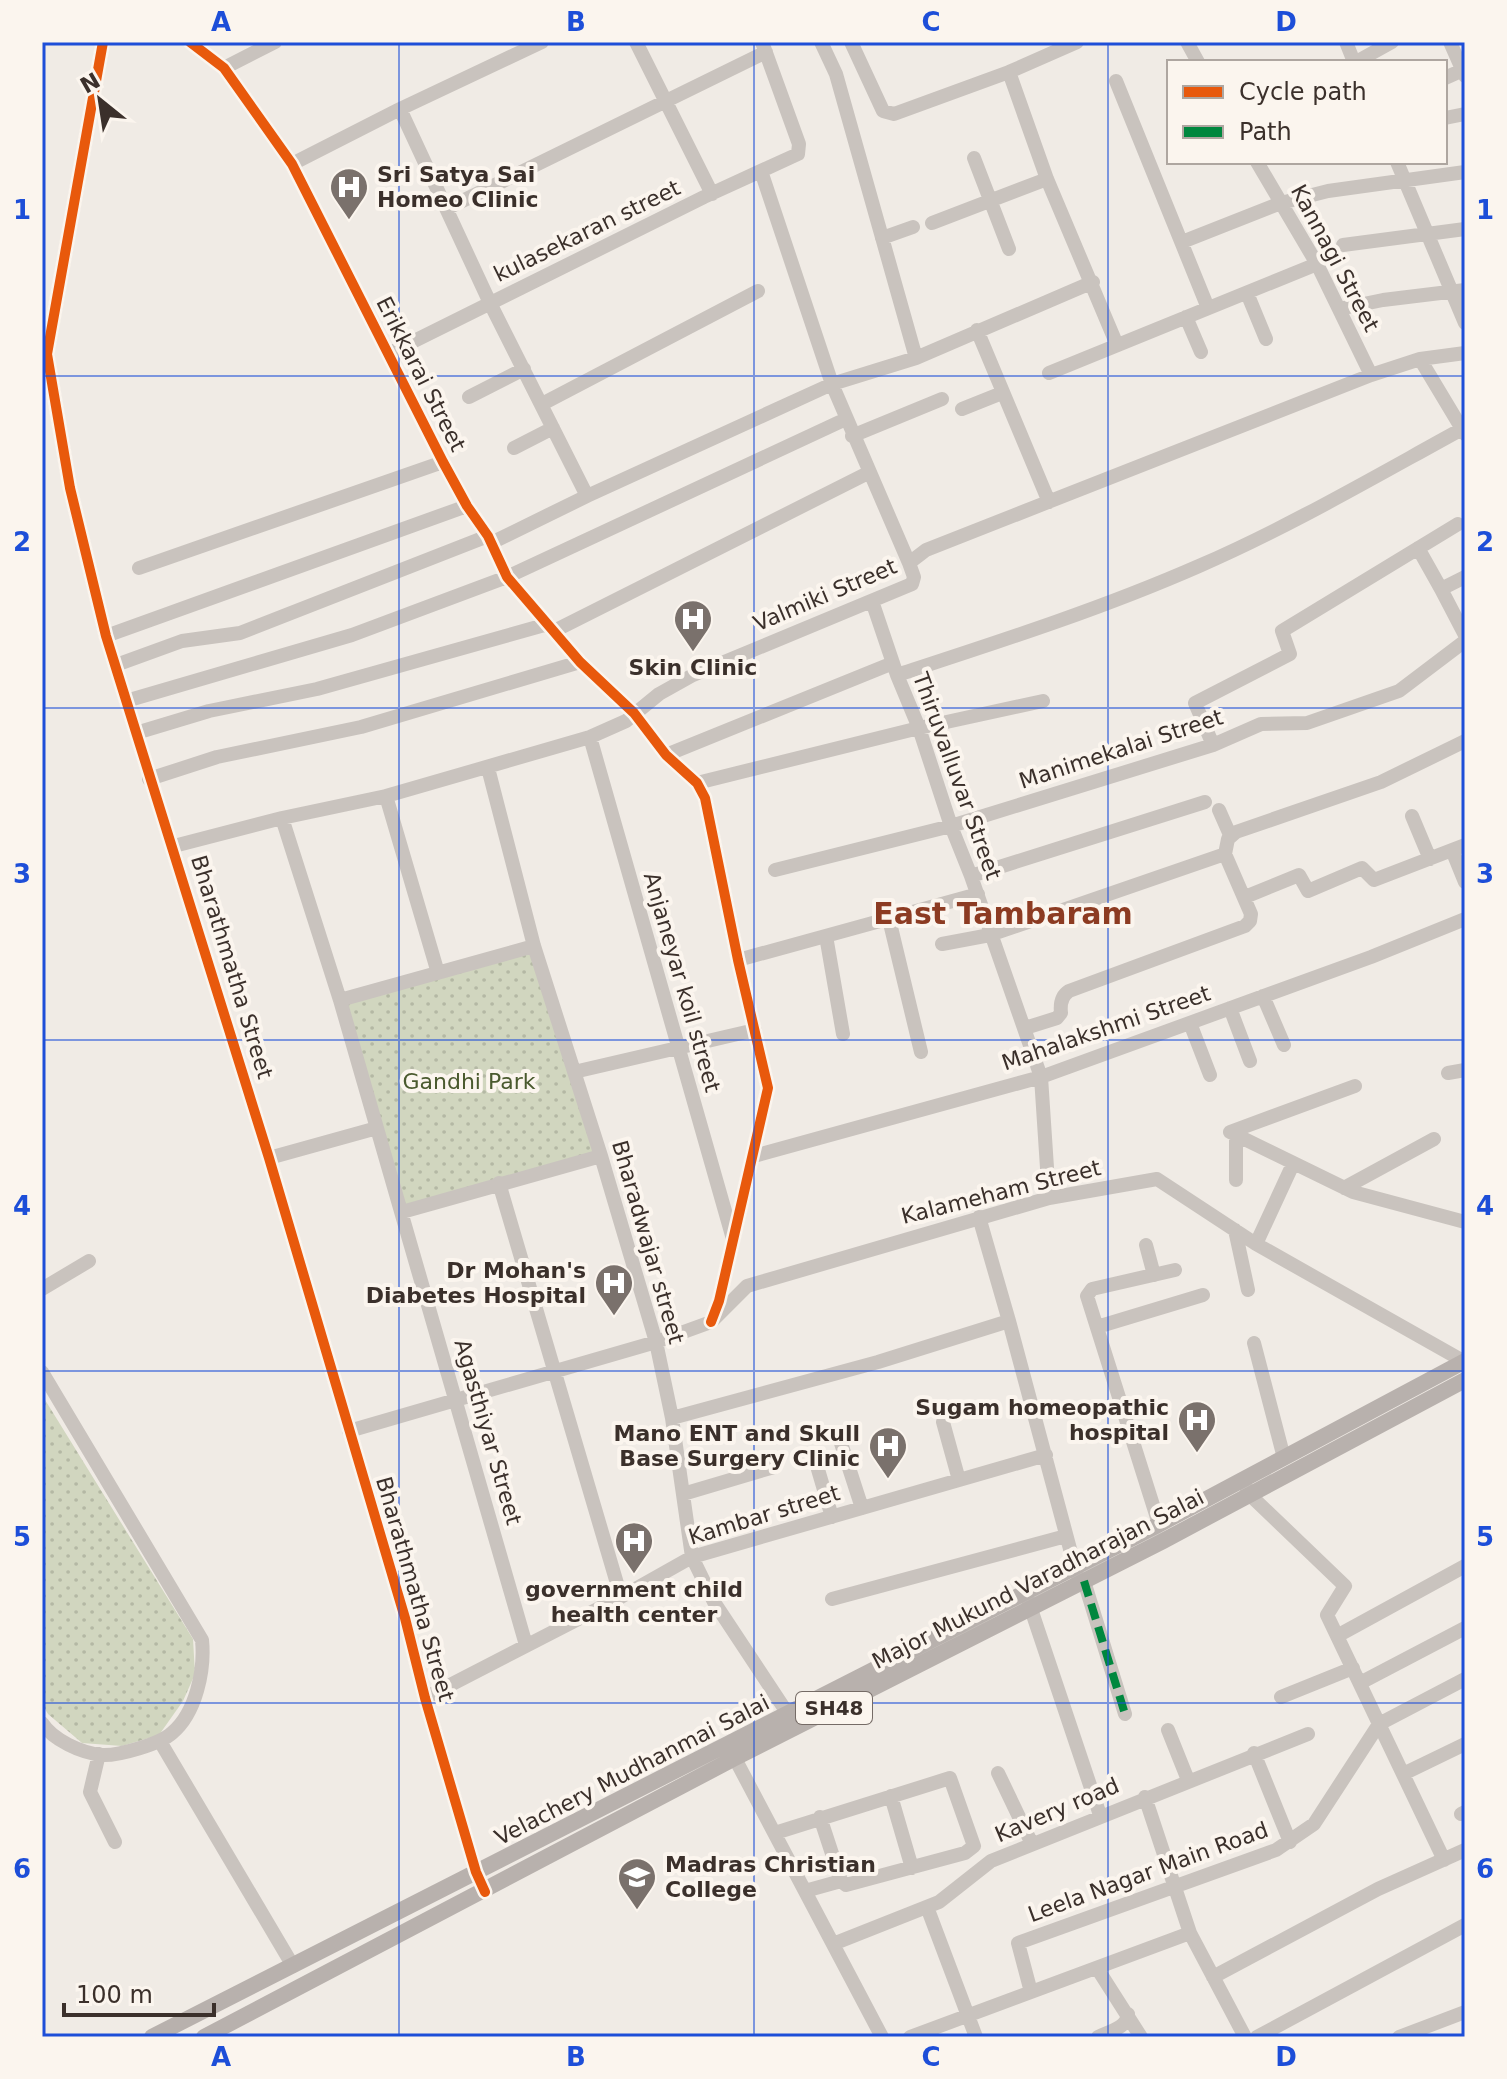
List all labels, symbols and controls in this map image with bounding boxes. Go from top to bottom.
text: A [211,7,231,37]
text: B [566,7,586,37]
text: C [921,7,941,37]
text: D [1275,7,1297,37]
north arrow [60,60,140,140]
legend [1167,60,1447,164]
text: N [76,68,104,99]
text: Cycle path [1239,78,1367,106]
text: Path [1239,118,1292,146]
place label: Sri Satya Sai Homeo Clinic [377,162,539,212]
hospital icon: Sri Satya Sai Homeo Clinic [328,166,370,221]
street label: kulasekaran street [490,175,685,287]
street label: Kannagi Street [1286,180,1384,336]
text: 1 [13,195,31,225]
text: 1 [1476,195,1494,225]
street label: Erikkarai Street [371,293,471,456]
text: 2 [13,527,31,557]
text: 2 [1476,527,1494,557]
street label: Valmiki Street [750,553,901,636]
hospital icon: Skin Clinic [672,598,714,653]
place label: Skin Clinic [629,655,757,680]
street label: Thiruvalluvar Street [908,668,1006,883]
street label: Manimekalai Street [1016,704,1226,794]
street label: Bharathmatha Street [186,852,278,1082]
text: 3 [13,859,31,889]
text: 3 [1476,859,1494,889]
street label: Anjaneyar koil street [639,869,725,1095]
district label: East Tambaram [873,896,1133,931]
street label: Mahalakshmi Street [998,980,1214,1075]
park label: Gandhi Park [402,1069,536,1094]
street label: Bharadwajar street [607,1137,689,1347]
street label: Kalameham Street [899,1155,1104,1229]
text: 4 [13,1191,31,1221]
text: 4 [1476,1191,1494,1221]
place label: Dr Mohan's Diabetes Hospital [366,1258,586,1308]
hospital icon: Dr Mohan's Diabetes Hospital [593,1262,635,1317]
street label: Agasthiyar Street [450,1336,527,1528]
place label: Sugam homeopathic hospital [915,1395,1169,1445]
hospital icon: Sugam homeopathic hospital [1176,1399,1218,1454]
place label: Mano ENT and Skull Base Surgery Clinic [614,1421,860,1471]
hospital icon: Mano ENT and Skull Base Surgery Clinic [867,1425,909,1480]
street label: Bharathmatha Street [371,1474,459,1705]
street label: Kambar street [685,1480,843,1550]
street label: Major Mukund Varadharajan Salai [868,1484,1208,1674]
hospital icon: government child health center [613,1520,655,1575]
text: 5 [13,1522,31,1552]
text: 5 [1476,1522,1494,1552]
place label: government child health center [525,1577,743,1627]
street label: Velachery Mudhanmai Salai [491,1690,773,1850]
road number: SH48 [796,1692,872,1724]
street label: Kavery road [991,1773,1123,1847]
street label: Leela Nagar Main Road [1025,1817,1271,1927]
place label: Madras Christian College [665,1852,876,1902]
text: 6 [13,1854,31,1884]
text: 6 [1476,1854,1494,1884]
school or university icon: Madras Christian College [616,1856,658,1911]
scale bar [64,1967,214,2017]
text: 100 m [76,1981,153,2009]
text: A [211,2042,231,2072]
text: B [566,2042,586,2072]
text: C [921,2042,941,2072]
text: D [1275,2042,1297,2072]

